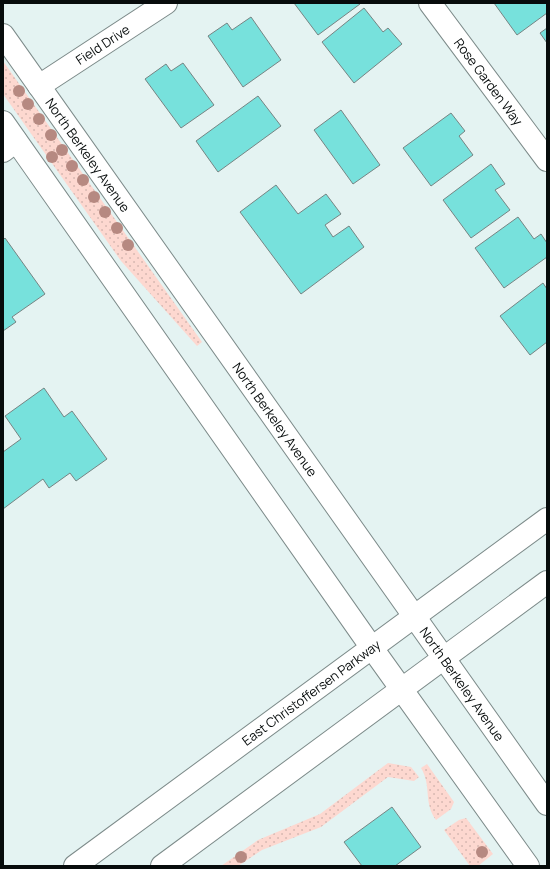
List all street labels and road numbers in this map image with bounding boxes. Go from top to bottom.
street label: Field Drive [72,20,133,69]
street label: Rose Garden Way [450,34,527,129]
street label: North Berkeley Avenue [41,94,135,216]
street label: North Berkeley Avenue [229,359,322,480]
street label: North Berkeley Avenue [416,623,509,745]
street label: East Christoffersen Parkway [238,635,384,749]

